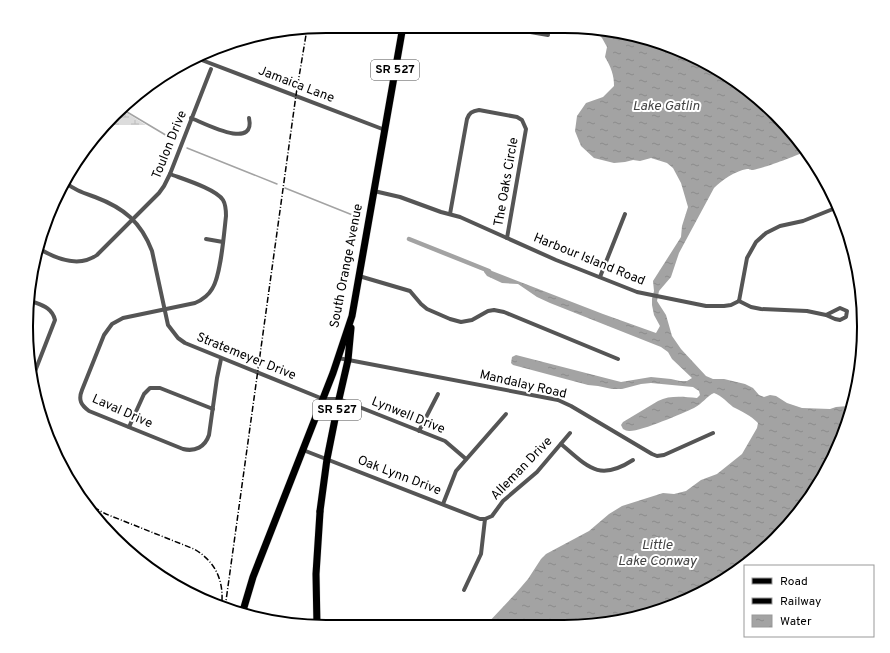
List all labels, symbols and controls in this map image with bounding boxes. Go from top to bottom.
road number: SR 527 [371,60,419,80]
street label: Jamaica Lane [256,63,336,107]
water label: Lake Gatlin [632,98,700,115]
street label: Toulon Drive [149,108,191,182]
street label: The Oaks Circle [491,136,523,228]
street label: South Orange Avenue [327,203,367,329]
street label: Harbour Island Road [531,230,647,290]
street label: Stratemeyer Drive [194,330,298,384]
street label: Mandalay Road [478,367,568,403]
street label: Laval Drive [89,392,155,432]
street label: Lynwell Drive [369,394,447,438]
road number: SR 527 [313,400,361,420]
street label: Alleman Drive [488,434,556,504]
street label: Oak Lynn Drive [355,453,443,499]
water label: Little Lake Conway [618,537,697,570]
legend [744,565,874,637]
text: Road [780,574,808,590]
text: Railway [780,594,821,610]
text: Water [780,614,812,630]

